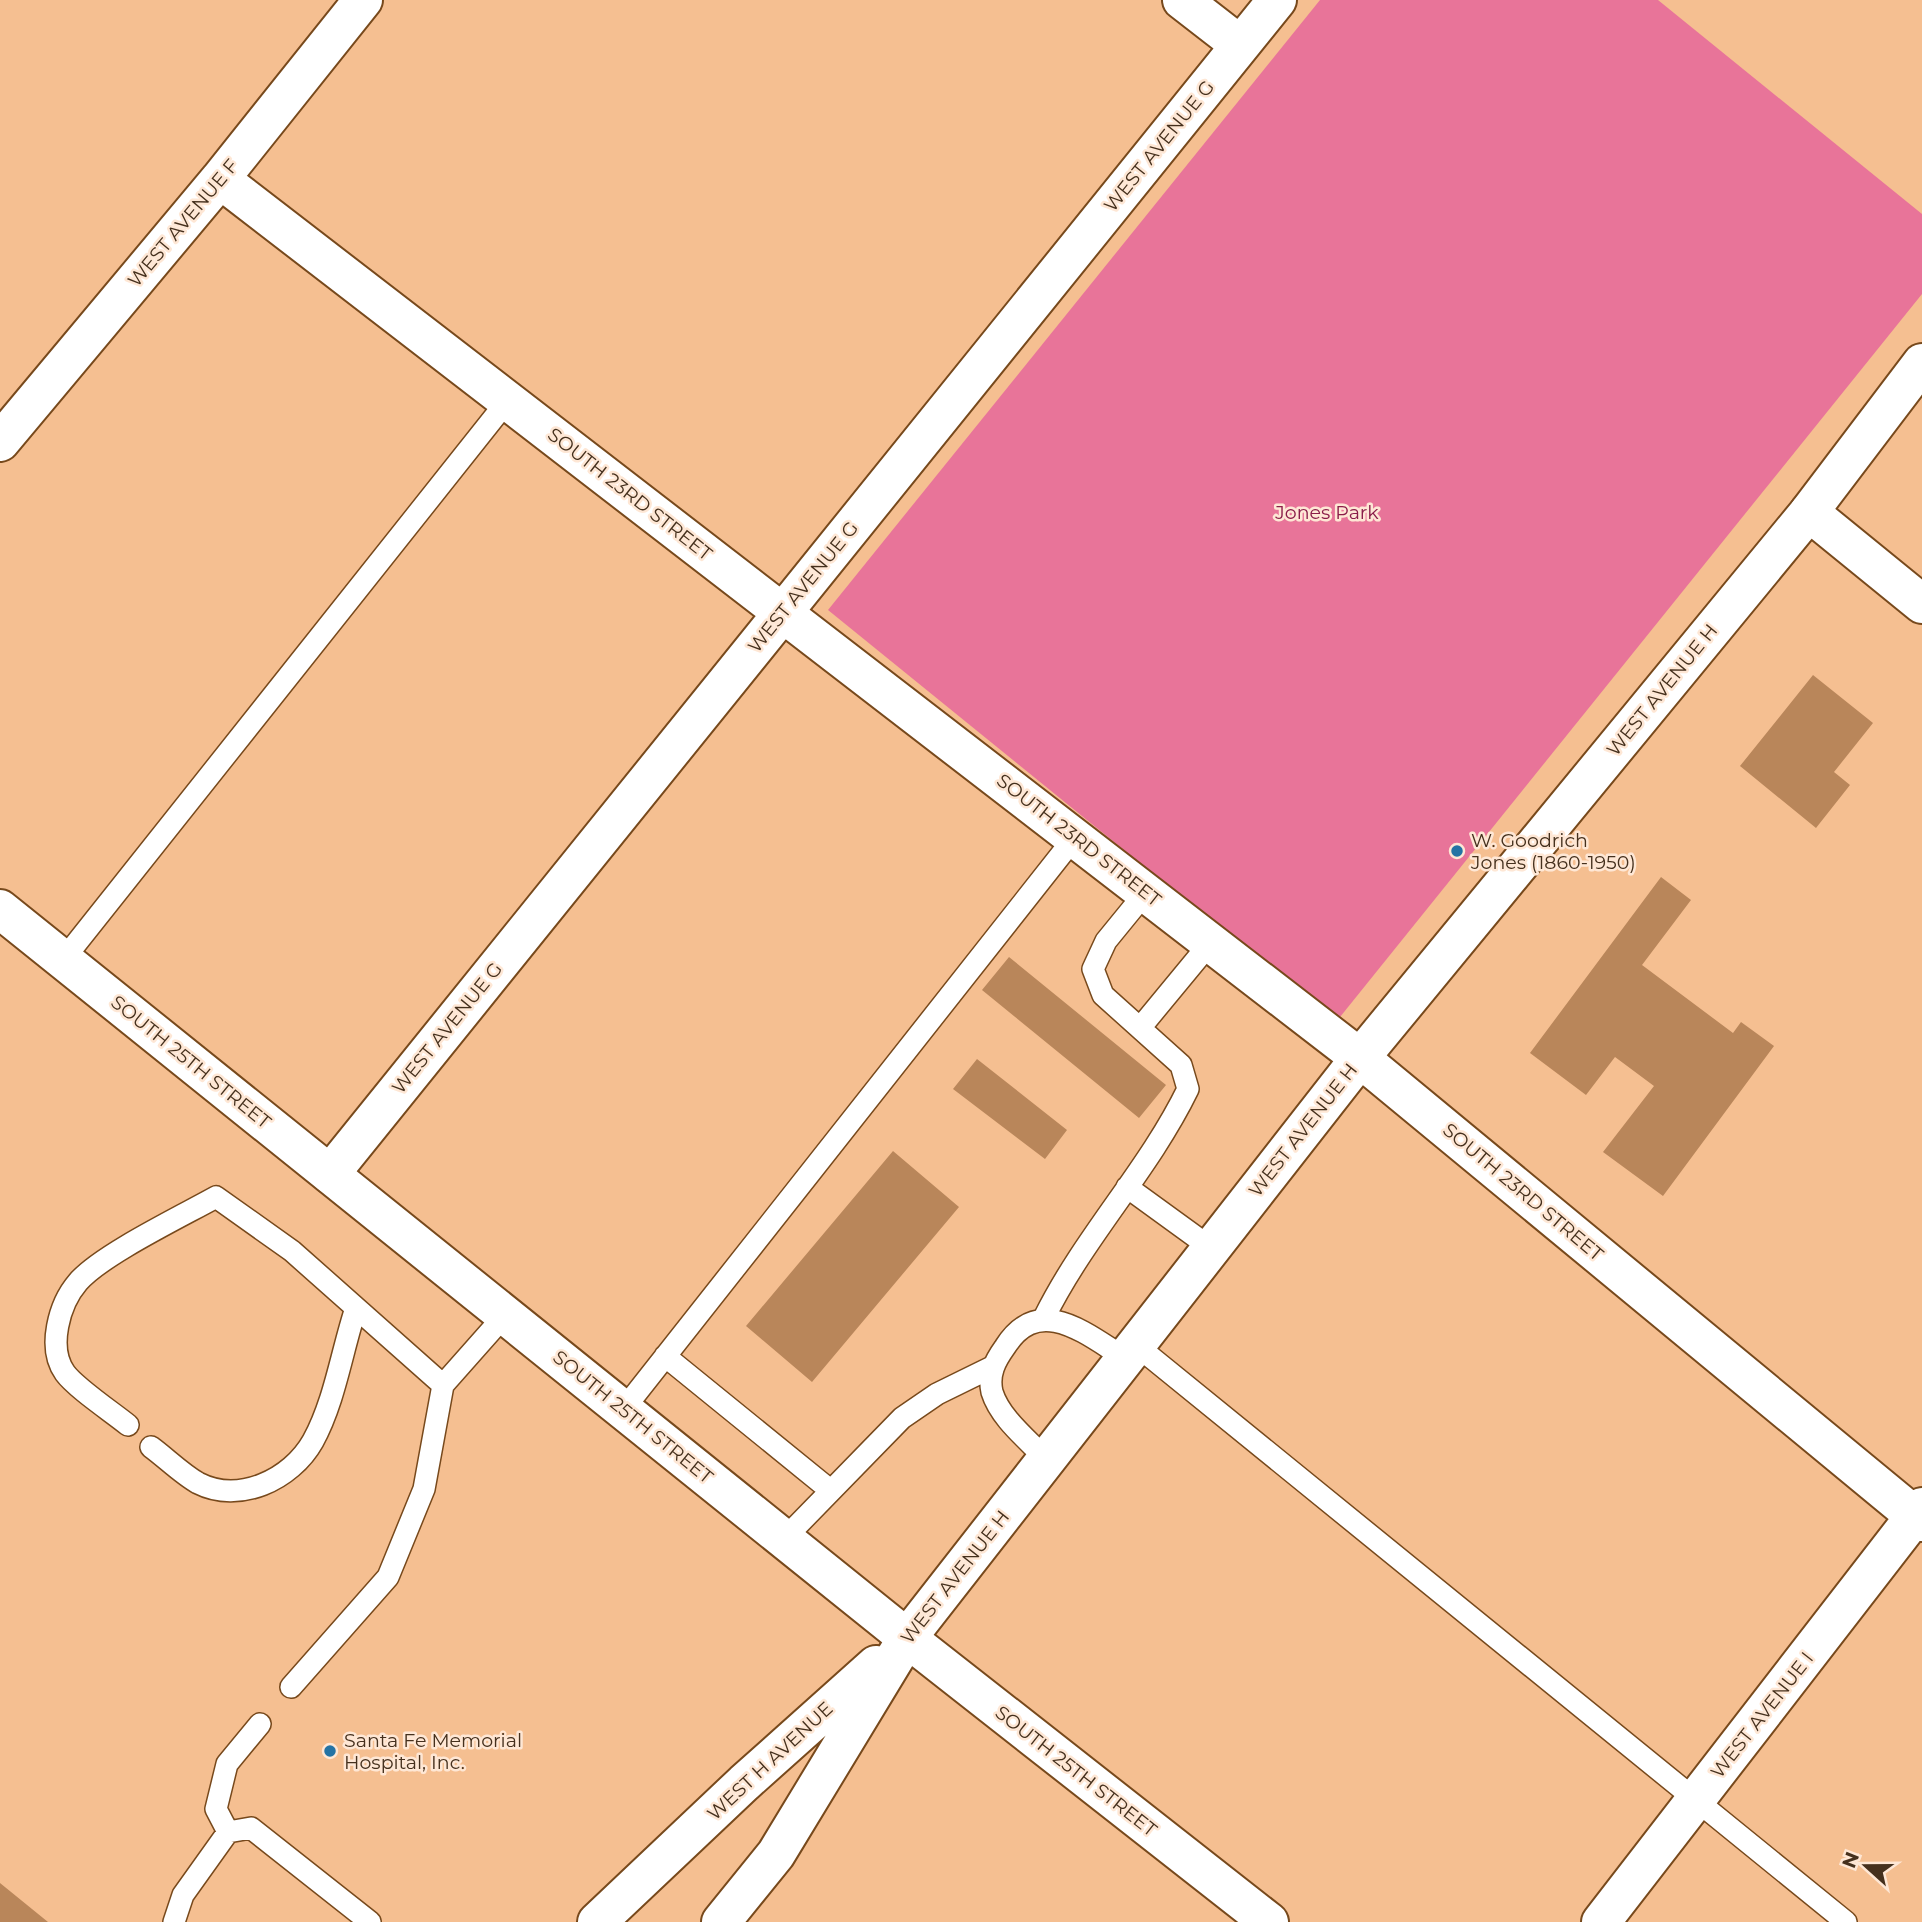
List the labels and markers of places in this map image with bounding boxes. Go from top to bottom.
place label: W. Goodrich Jones (1860-1950) [1470,829,1636,874]
marker: W. Goodrich Jones (1860-1950) [1449,843,1465,859]
place label: Santa Fe Memorial Hospital, Inc. [344,1729,522,1774]
marker: Santa Fe Memorial Hospital, Inc. [322,1743,338,1759]

